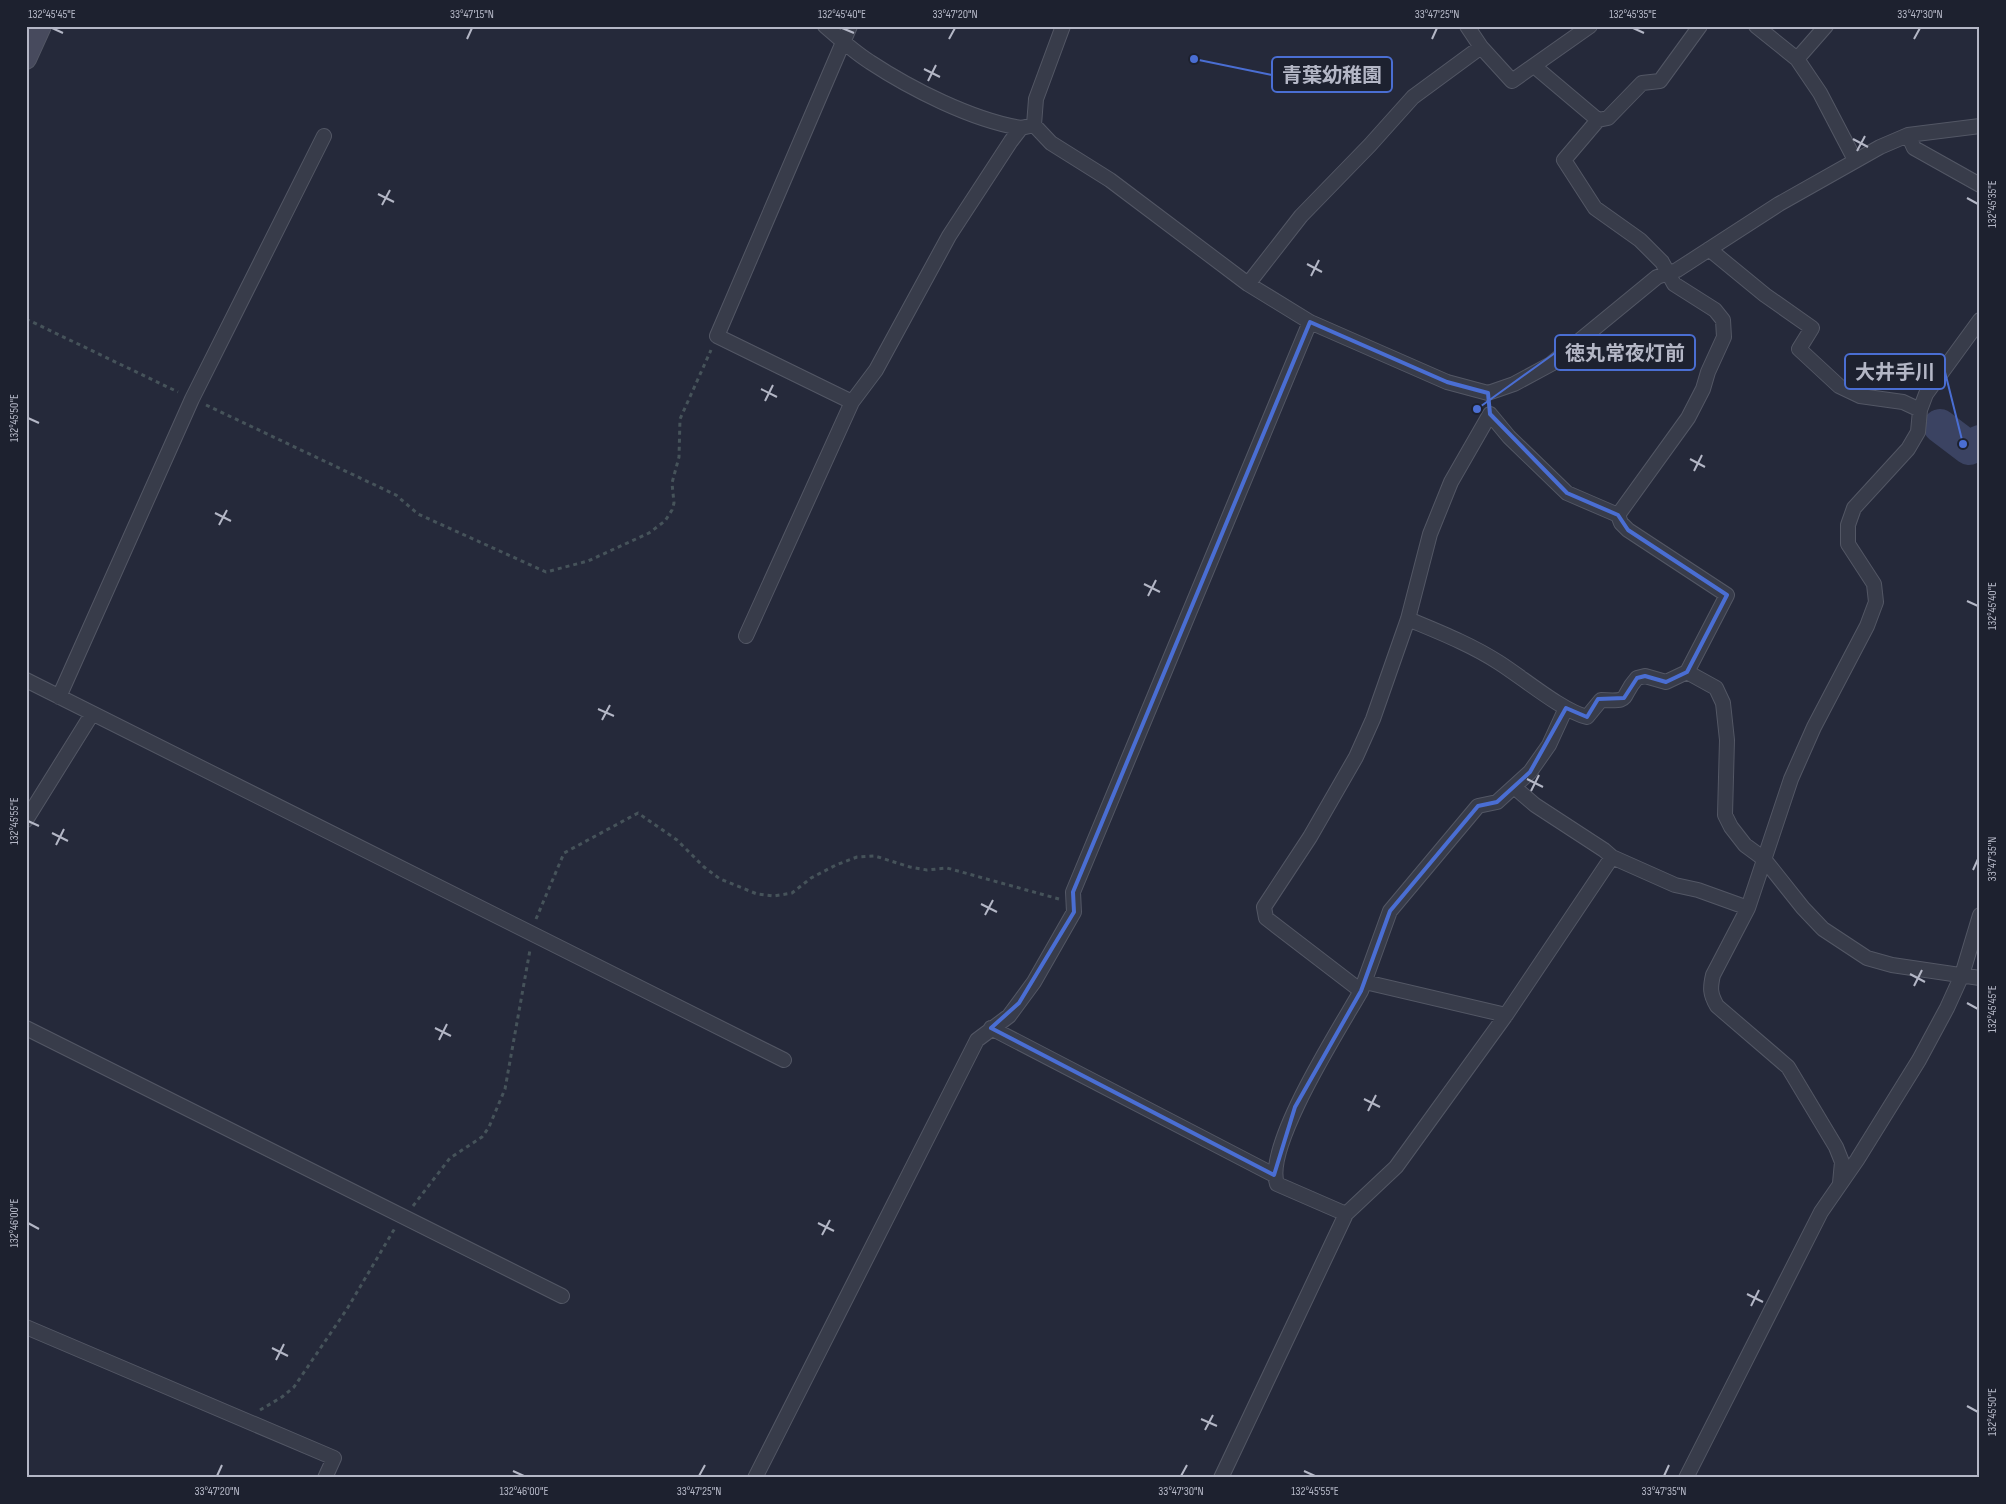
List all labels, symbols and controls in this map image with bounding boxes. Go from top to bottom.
text: 132°45'45"E [28,7,76,22]
text: 33°47'15"N [450,7,494,22]
text: 132°45'40"E [818,7,866,22]
text: 33°47'20"N [932,7,978,22]
text: 33°47'25"N [1415,7,1459,22]
text: 132°45'35"E [1609,7,1657,22]
text: 33°47'30"N [1897,7,1943,22]
callout: 青葉幼稚園 [1272,57,1392,92]
text: 青葉幼稚園 [1282,64,1382,88]
text: 132°45'35"E [1985,180,2000,228]
callout: 徳丸常夜灯前 [1555,335,1695,370]
text: 徳丸常夜灯前 [1565,342,1685,366]
callout: 大井手川 [1845,354,1945,389]
text: 大井手川 [1855,361,1935,385]
text: 132°45'50"E [7,394,22,442]
text: 132°45'40"E [1985,582,2000,630]
text: 132°45'55"E [7,797,22,845]
text: 33°47'35"N [1985,837,2000,881]
text: 132°45'45"E [1985,985,2000,1033]
text: 132°46'00"E [7,1199,22,1247]
text: 132°45'50"E [1985,1388,2000,1436]
text: 33°47'20"N [194,1484,240,1499]
text: 132°46'00"E [500,1484,548,1499]
text: 33°47'25"N [677,1484,721,1499]
text: 33°47'30"N [1158,1484,1204,1499]
text: 132°45'55"E [1291,1484,1339,1499]
text: 33°47'35"N [1642,1484,1686,1499]

